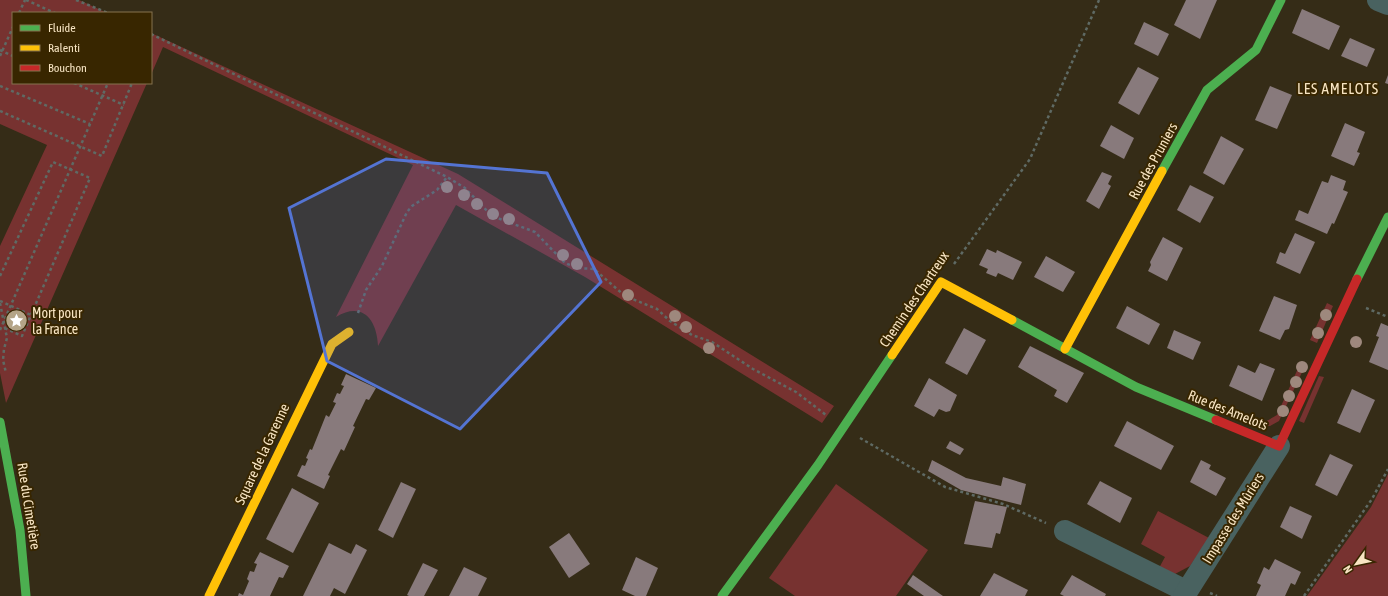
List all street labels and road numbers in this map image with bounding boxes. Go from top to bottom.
street label: Rue des Pruniers [1125,120,1181,202]
street label: Chemin des Chartreux [876,248,952,350]
street label: Rue des Amelots [1186,387,1270,433]
street label: Square de la Garenne [232,401,292,507]
street label: Rue du Cimetière [14,462,44,550]
street label: Impasse des Mûriers [1199,470,1267,566]

